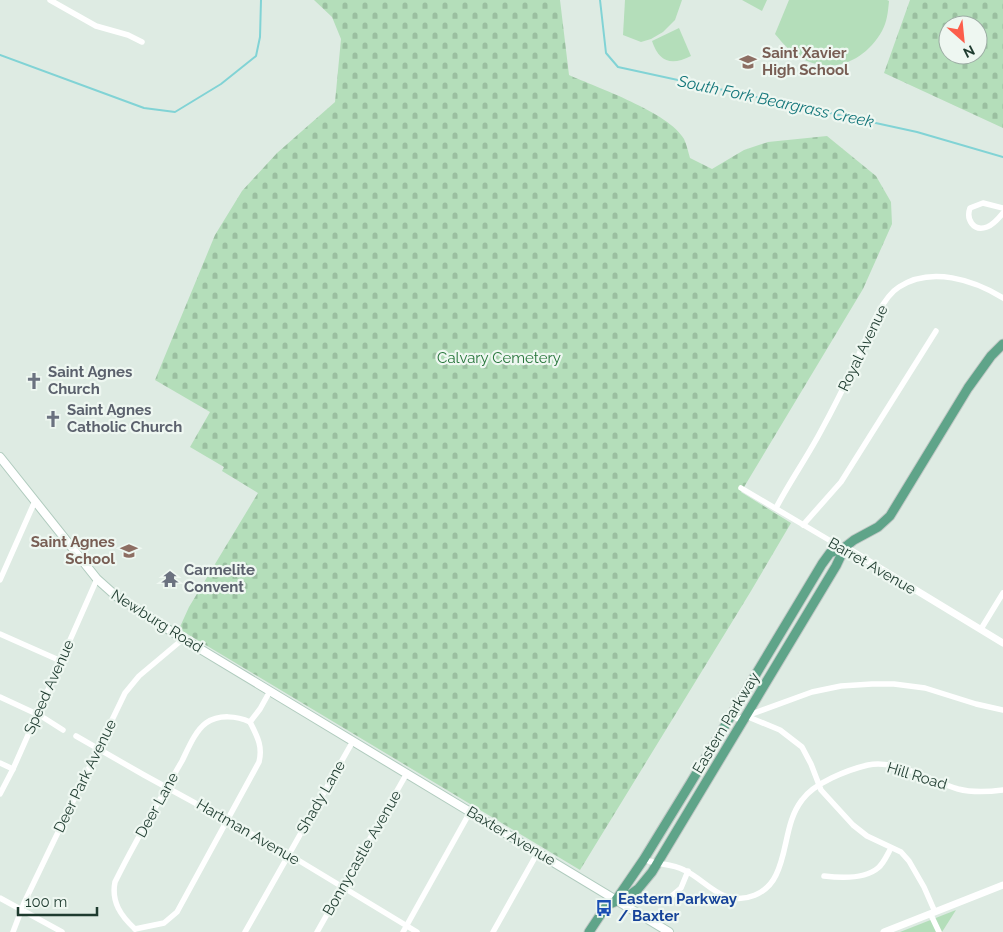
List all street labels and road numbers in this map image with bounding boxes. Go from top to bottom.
street label: Royal Avenue [834,302,892,394]
street label: Barret Avenue [825,534,919,598]
street label: Newburg Road [108,586,206,656]
street label: Speed Avenue [20,637,78,737]
street label: Eastern Parkway [689,669,763,777]
street label: Deer Park Avenue [50,716,120,836]
street label: Shady Lane [293,757,349,837]
street label: Hill Road [885,758,949,794]
street label: Deer Lane [132,769,182,841]
street label: Bonnycastle Avenue [319,787,405,919]
street label: Hartman Avenue [193,795,303,869]
street label: Baxter Avenue [463,802,559,870]

